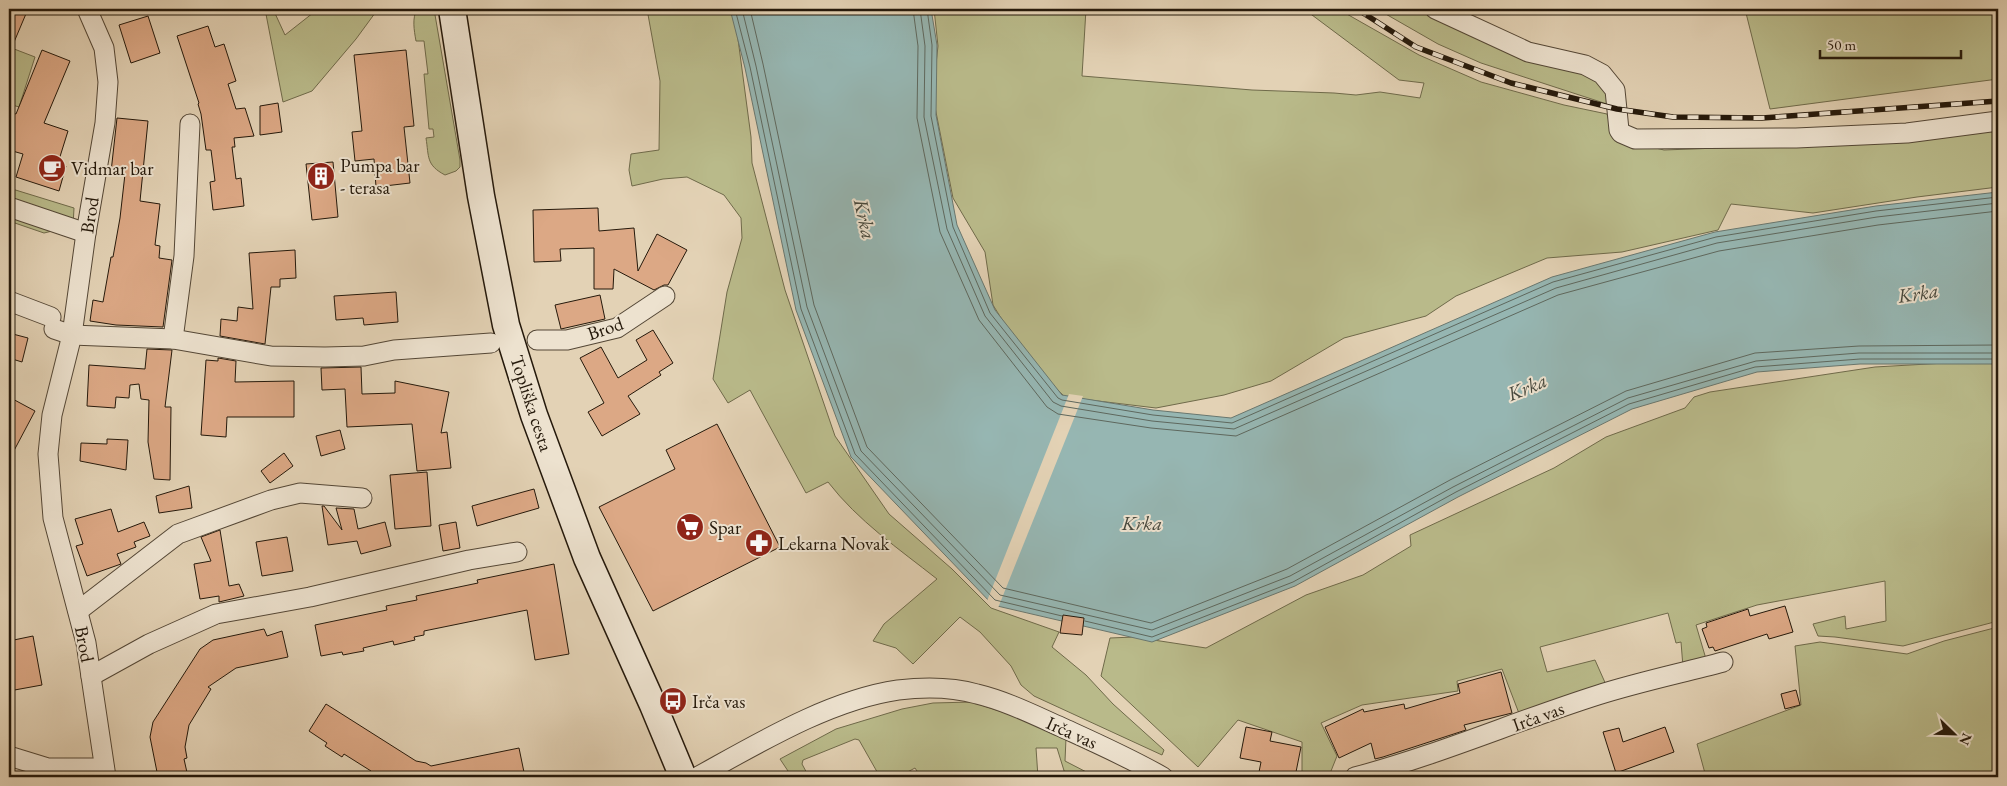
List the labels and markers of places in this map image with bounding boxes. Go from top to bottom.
cafe icon: Vidmar bar [37,153,67,183]
place label: Pumpa bar - terasa [340,153,420,200]
place label: Vidmar bar [71,156,154,181]
building icon: Pumpa bar - terasa [306,161,336,191]
supermarket icon: Spar [675,512,705,542]
place label: Spar [709,515,742,540]
pharmacy icon: Lekarna Novak [744,528,774,558]
place label: Lekarna Novak [778,531,891,556]
bus stop icon: Irča vas [658,686,688,716]
place label: Irča vas [692,689,745,714]

